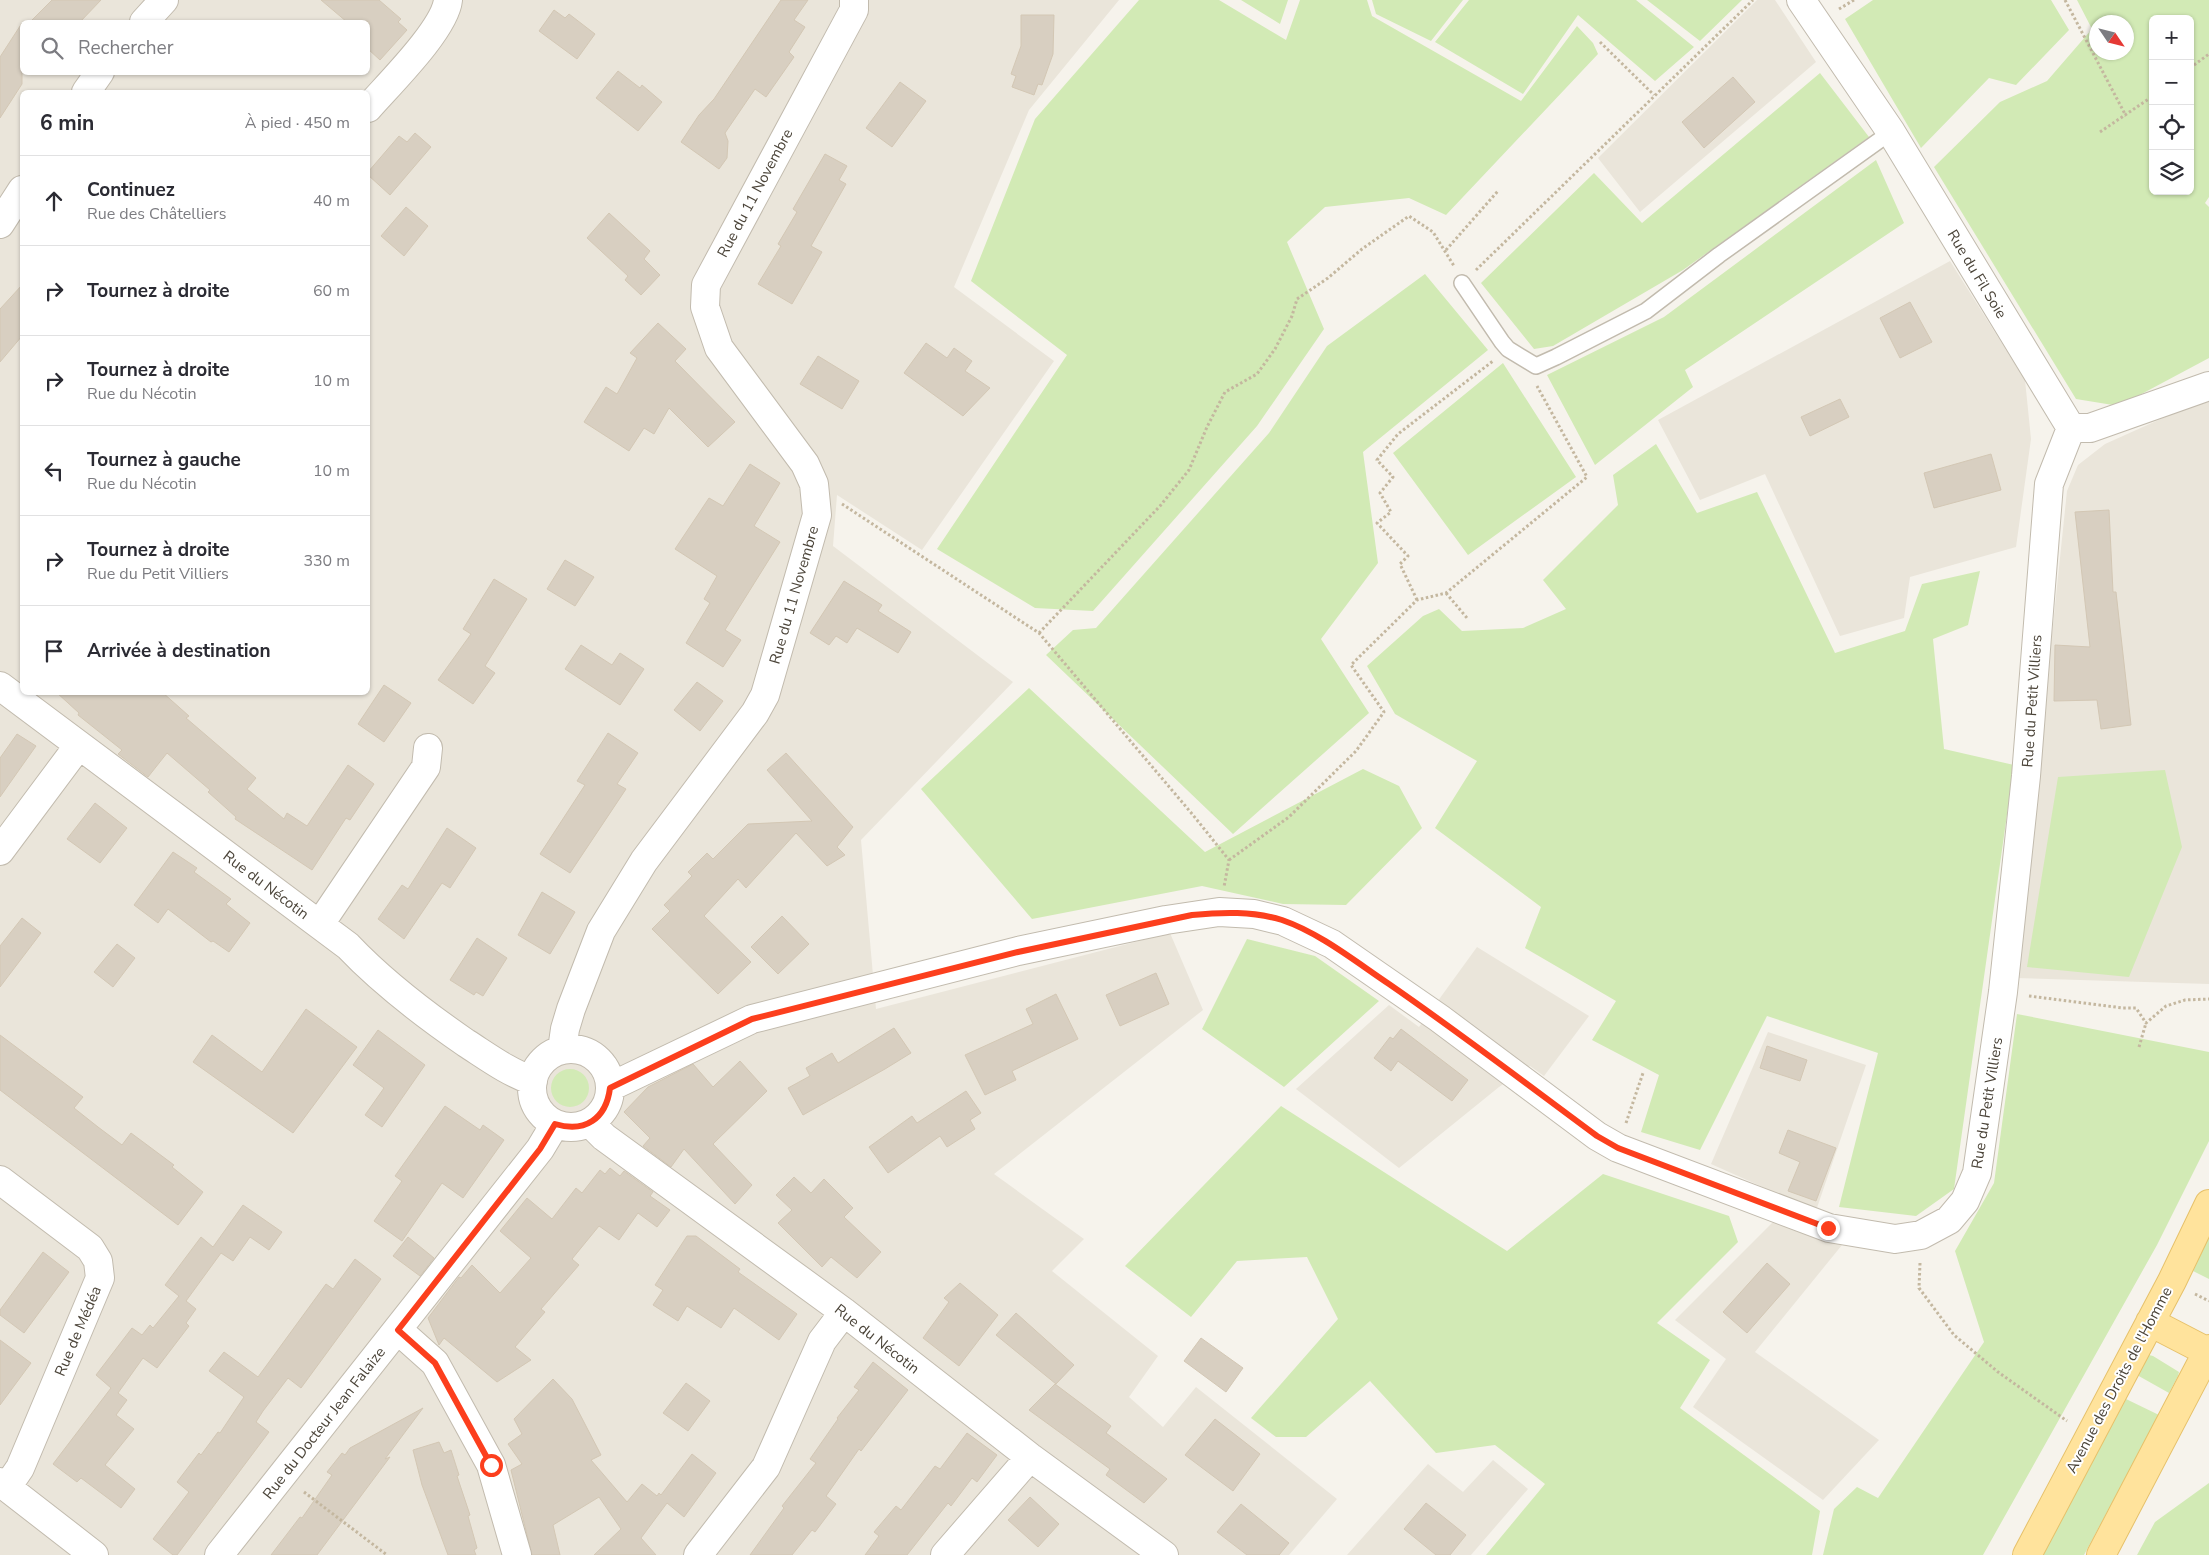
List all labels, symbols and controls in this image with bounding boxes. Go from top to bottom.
north arrow [2089,15,2134,60]
map controls [2149,15,2194,195]
button: + [2149,15,2194,60]
search box [20,20,370,75]
icon: search [38,34,66,62]
text: Rechercher [78,35,173,61]
button: − [2149,60,2194,105]
button: locate [2149,105,2194,150]
text: 6 min [40,109,94,137]
text: À pied · 450 m [245,112,350,134]
street label: Rue du 11 Novembre [713,125,797,261]
button: layers [2149,150,2194,195]
text: Continuez [87,177,175,203]
icon: ahead [40,187,68,215]
text: 40 m [313,190,350,212]
text: Rue des Châtelliers [87,203,226,225]
street label: Rue du Fil Soie [1943,226,2011,322]
icon: right [40,277,68,305]
text: Tournez à droite [87,278,230,304]
text: 60 m [313,280,350,302]
text: Tournez à droite [87,357,230,383]
icon: right [40,367,68,395]
text: 10 m [313,370,350,392]
text: Rue du Nécotin [87,383,197,405]
text: Tournez à gauche [87,447,241,473]
icon: left [40,457,68,485]
text: 10 m [313,460,350,482]
text: Rue du Nécotin [87,473,197,495]
street label: Rue du 11 Novembre [765,524,823,666]
text: Tournez à droite [87,537,230,563]
icon: right [40,547,68,575]
text: 330 m [303,550,350,572]
text: Rue du Petit Villiers [87,563,229,585]
street label: Rue du Petit Villiers [2017,634,2047,768]
icon: arrive [40,637,68,665]
text: Arrivée à destination [87,638,271,664]
street label: Rue du Nécotin [219,846,313,924]
street label: Rue du Petit Villiers [1967,1036,2007,1170]
route end [1817,1217,1840,1240]
street label: Rue de Médéa [50,1283,106,1379]
street label: Avenue des Droits de l'Homme [2061,1283,2177,1477]
street label: Rue du Nécotin [830,1300,924,1378]
street label: Rue du Docteur Jean Falaize [258,1343,390,1503]
route start [480,1454,503,1477]

